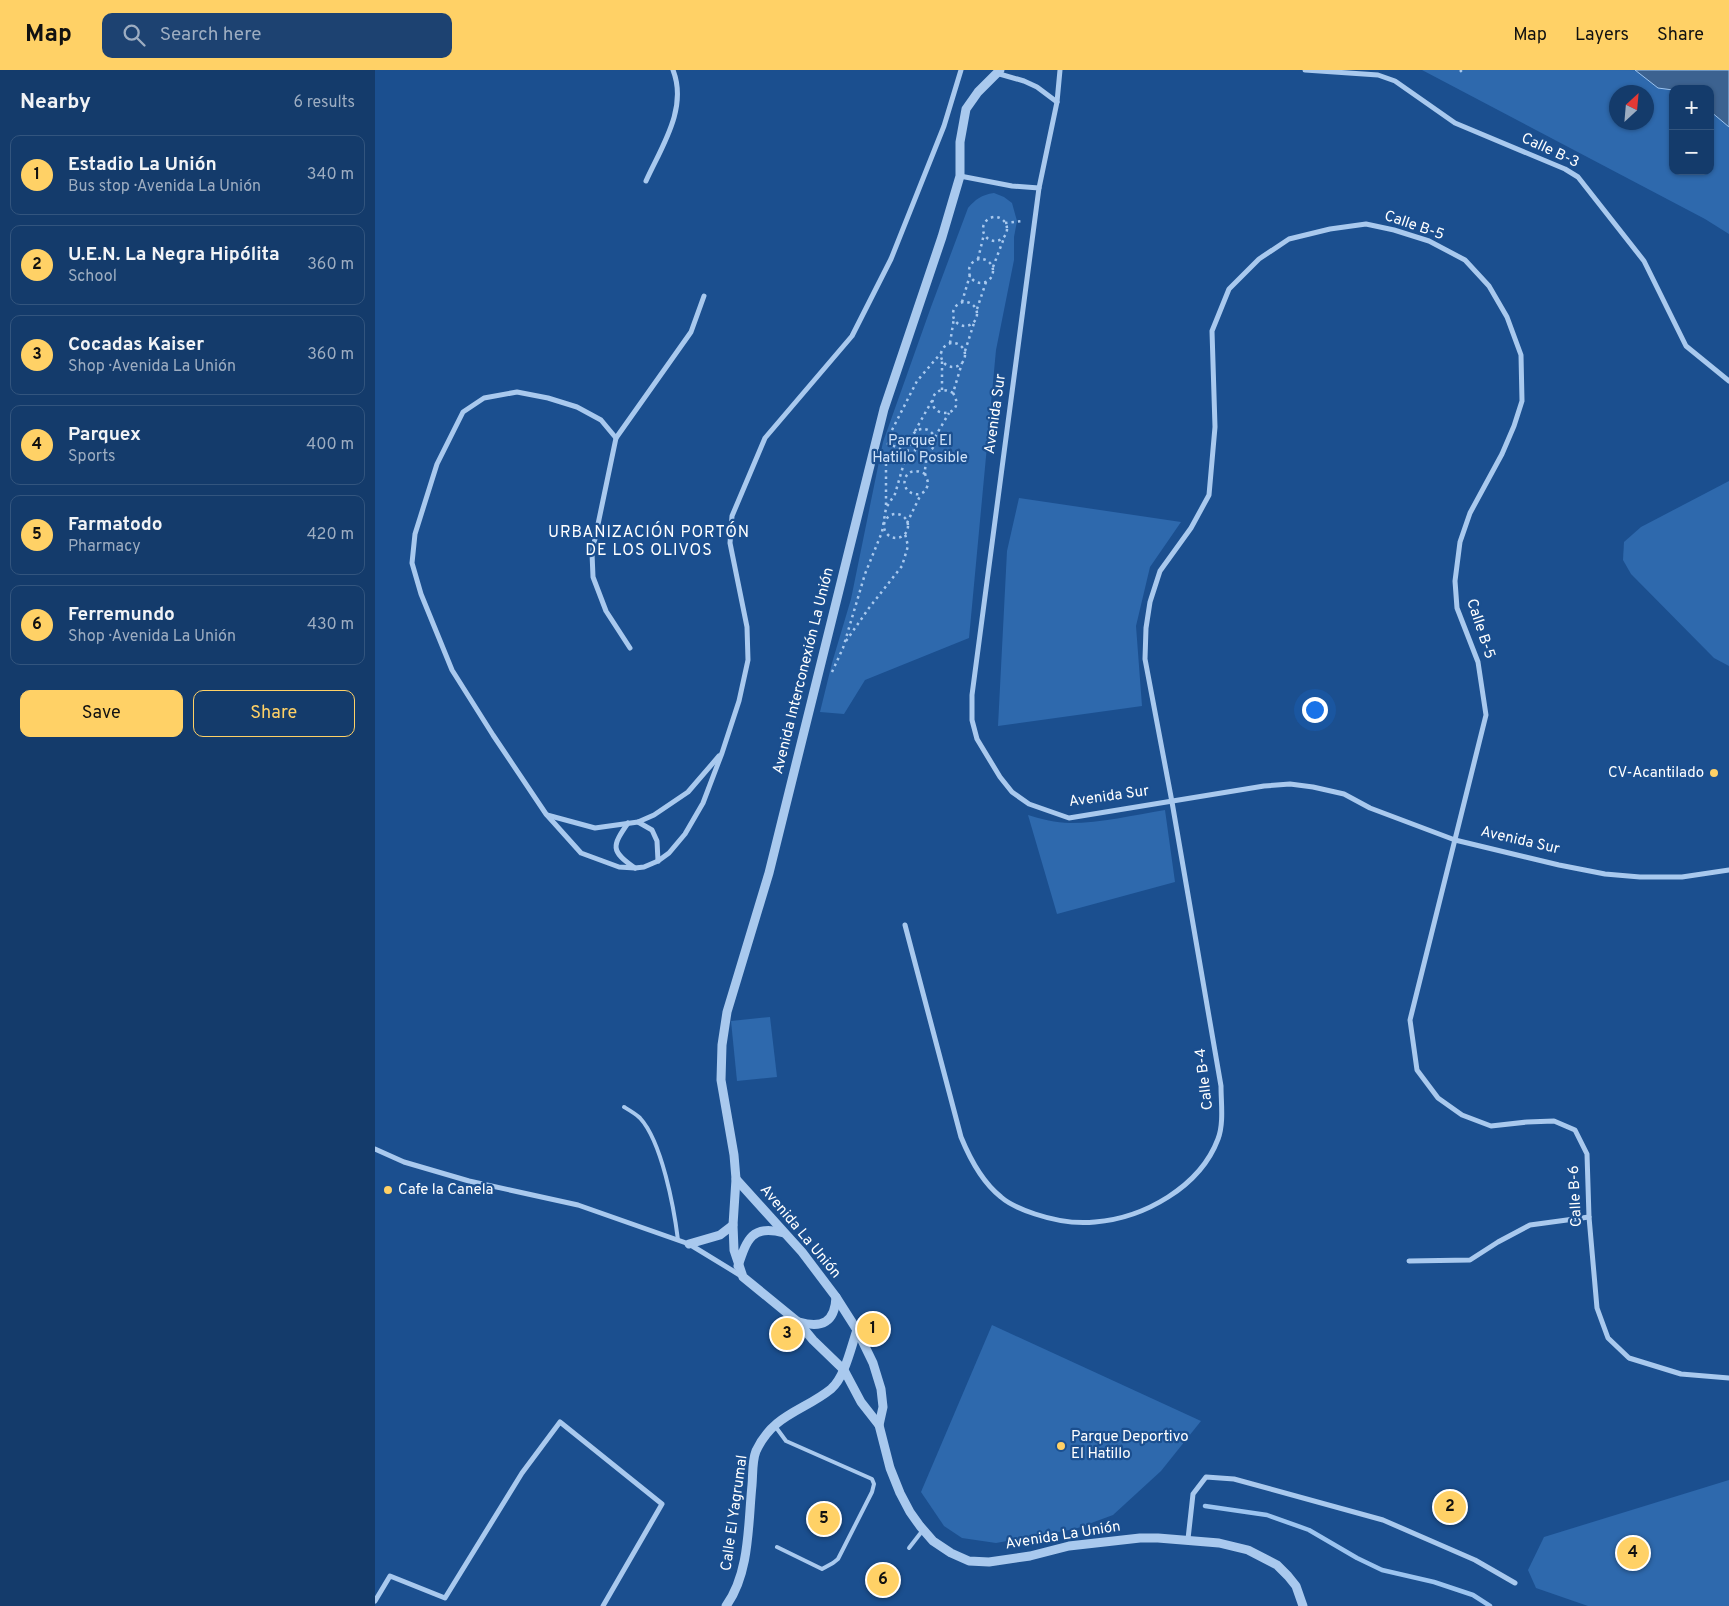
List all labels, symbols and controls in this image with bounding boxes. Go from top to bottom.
search box [102,13,452,58]
text: Map [25,20,72,50]
icon: search [120,21,148,49]
text: Search here [160,23,261,47]
text: Map [1513,24,1547,47]
text: Layers [1575,24,1629,47]
text: Share [1657,24,1704,47]
north arrow [1609,85,1654,130]
map controls [1669,85,1714,175]
button: + [1669,85,1714,130]
text: Nearby [20,89,91,116]
text: 6 results [293,93,355,113]
street label: Calle B-3 [1518,129,1582,173]
button: − [1669,130,1714,175]
text: Estadio La Unión [68,153,217,177]
text: 1 [34,165,40,185]
text: 340 m [307,165,354,185]
text: Bus stop · Avenida La Unión [68,177,261,197]
street label: Calle B-5 [1382,207,1446,245]
text: U.E.N. La Negra Hipólita [68,243,280,267]
text: 2 [32,255,42,275]
text: 360 m [307,255,354,275]
text: School [68,267,117,287]
text: Cocadas Kaiser [68,333,204,357]
text: 3 [32,345,42,365]
text: 360 m [307,345,354,365]
text: Shop · Avenida La Unión [68,357,236,377]
street label: Avenida Sur [981,373,1011,455]
text: Parquex [68,423,141,447]
park label: Parque El Hatillo Posible [872,432,968,468]
text: 4 [32,435,42,455]
text: 400 m [306,435,354,455]
text: Sports [68,447,116,467]
text: Farmatodo [68,513,163,537]
district label: URBANIZACIÓN PORTÓN DE LOS OLIVOS [548,521,750,561]
text: 5 [32,525,42,545]
text: 420 m [307,525,354,545]
text: Pharmacy [68,537,141,557]
street label: Avenida Interconexión La Unión [769,566,839,776]
street label: Calle B-5 [1461,597,1499,661]
text: Ferremundo [68,603,175,627]
text: 6 [32,615,42,635]
text: 430 m [307,615,354,635]
text: Shop · Avenida La Unión [68,627,236,647]
button: Save [20,690,183,737]
button: Share [193,690,355,737]
your location [1302,697,1328,723]
place label: CV-Acantilado [1608,764,1704,783]
marker: CV-Acantilado [1708,767,1720,779]
street label: Avenida Sur [1068,782,1150,812]
street label: Avenida Sur [1479,823,1562,859]
street label: Calle B-4 [1192,1047,1218,1111]
street label: Calle B-6 [1565,1165,1587,1227]
place label: Cafe la Canela [398,1181,494,1200]
street label: Avenida La Unión [755,1181,845,1283]
marker: Cafe la Canela [382,1184,394,1196]
pin: 1 [857,1310,889,1348]
pin: 3 [771,1315,803,1353]
place label: Parque Deportivo El Hatillo [1071,1428,1189,1464]
marker: Parque Deportivo El Hatillo [1055,1440,1067,1452]
street label: Calle El Yagrumal [717,1454,753,1572]
pin: 2 [1434,1488,1466,1526]
pin: 5 [808,1500,840,1538]
street label: Avenida La Unión [1004,1517,1122,1555]
pin: 4 [1617,1534,1649,1572]
pin: 6 [867,1561,899,1599]

